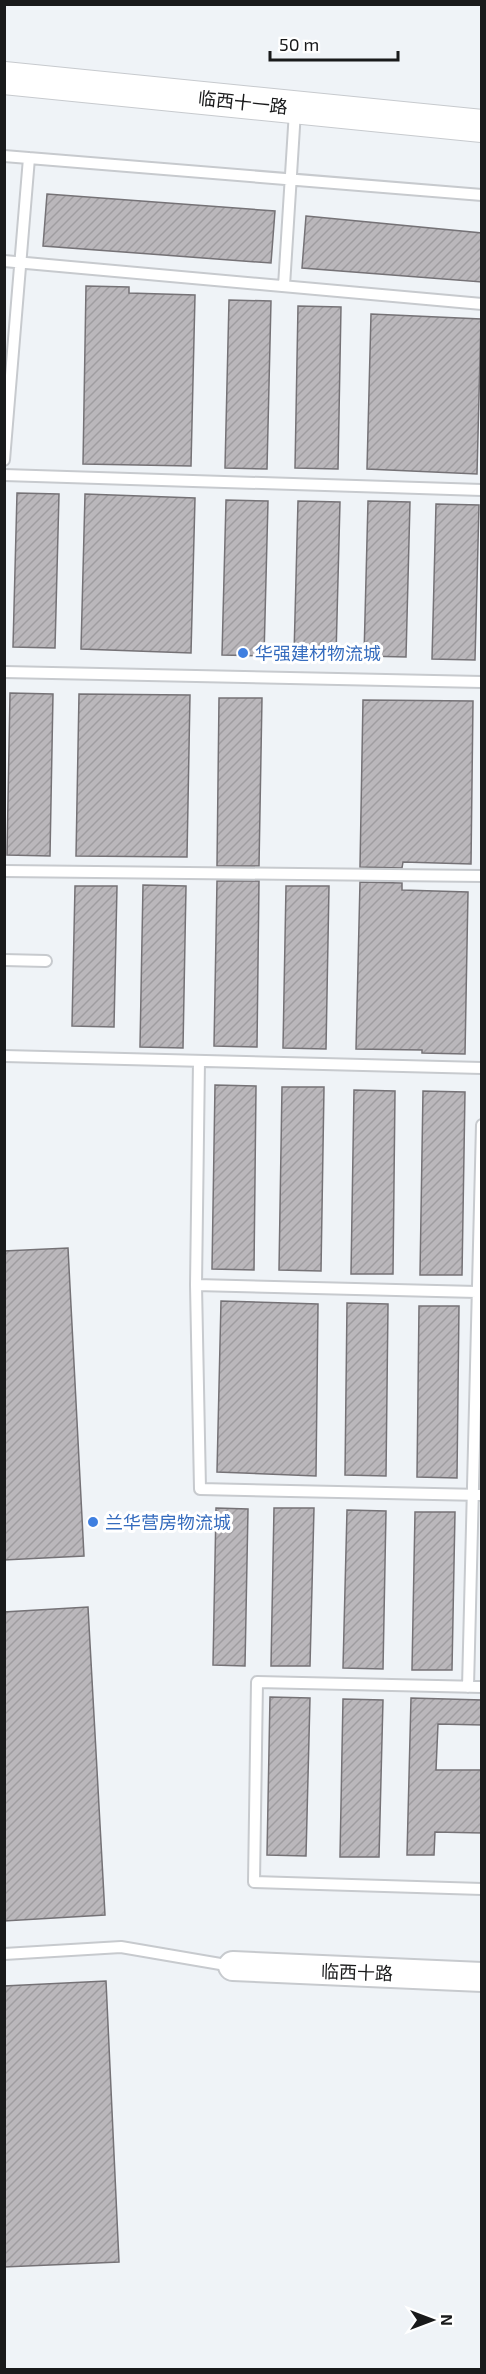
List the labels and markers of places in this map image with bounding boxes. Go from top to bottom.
place label: 华强建材物流城 [255,642,381,664]
marker: 华强建材物流城 [236,646,250,660]
place label: 兰华营房物流城 [105,1511,231,1533]
marker: 兰华营房物流城 [86,1515,100,1529]

